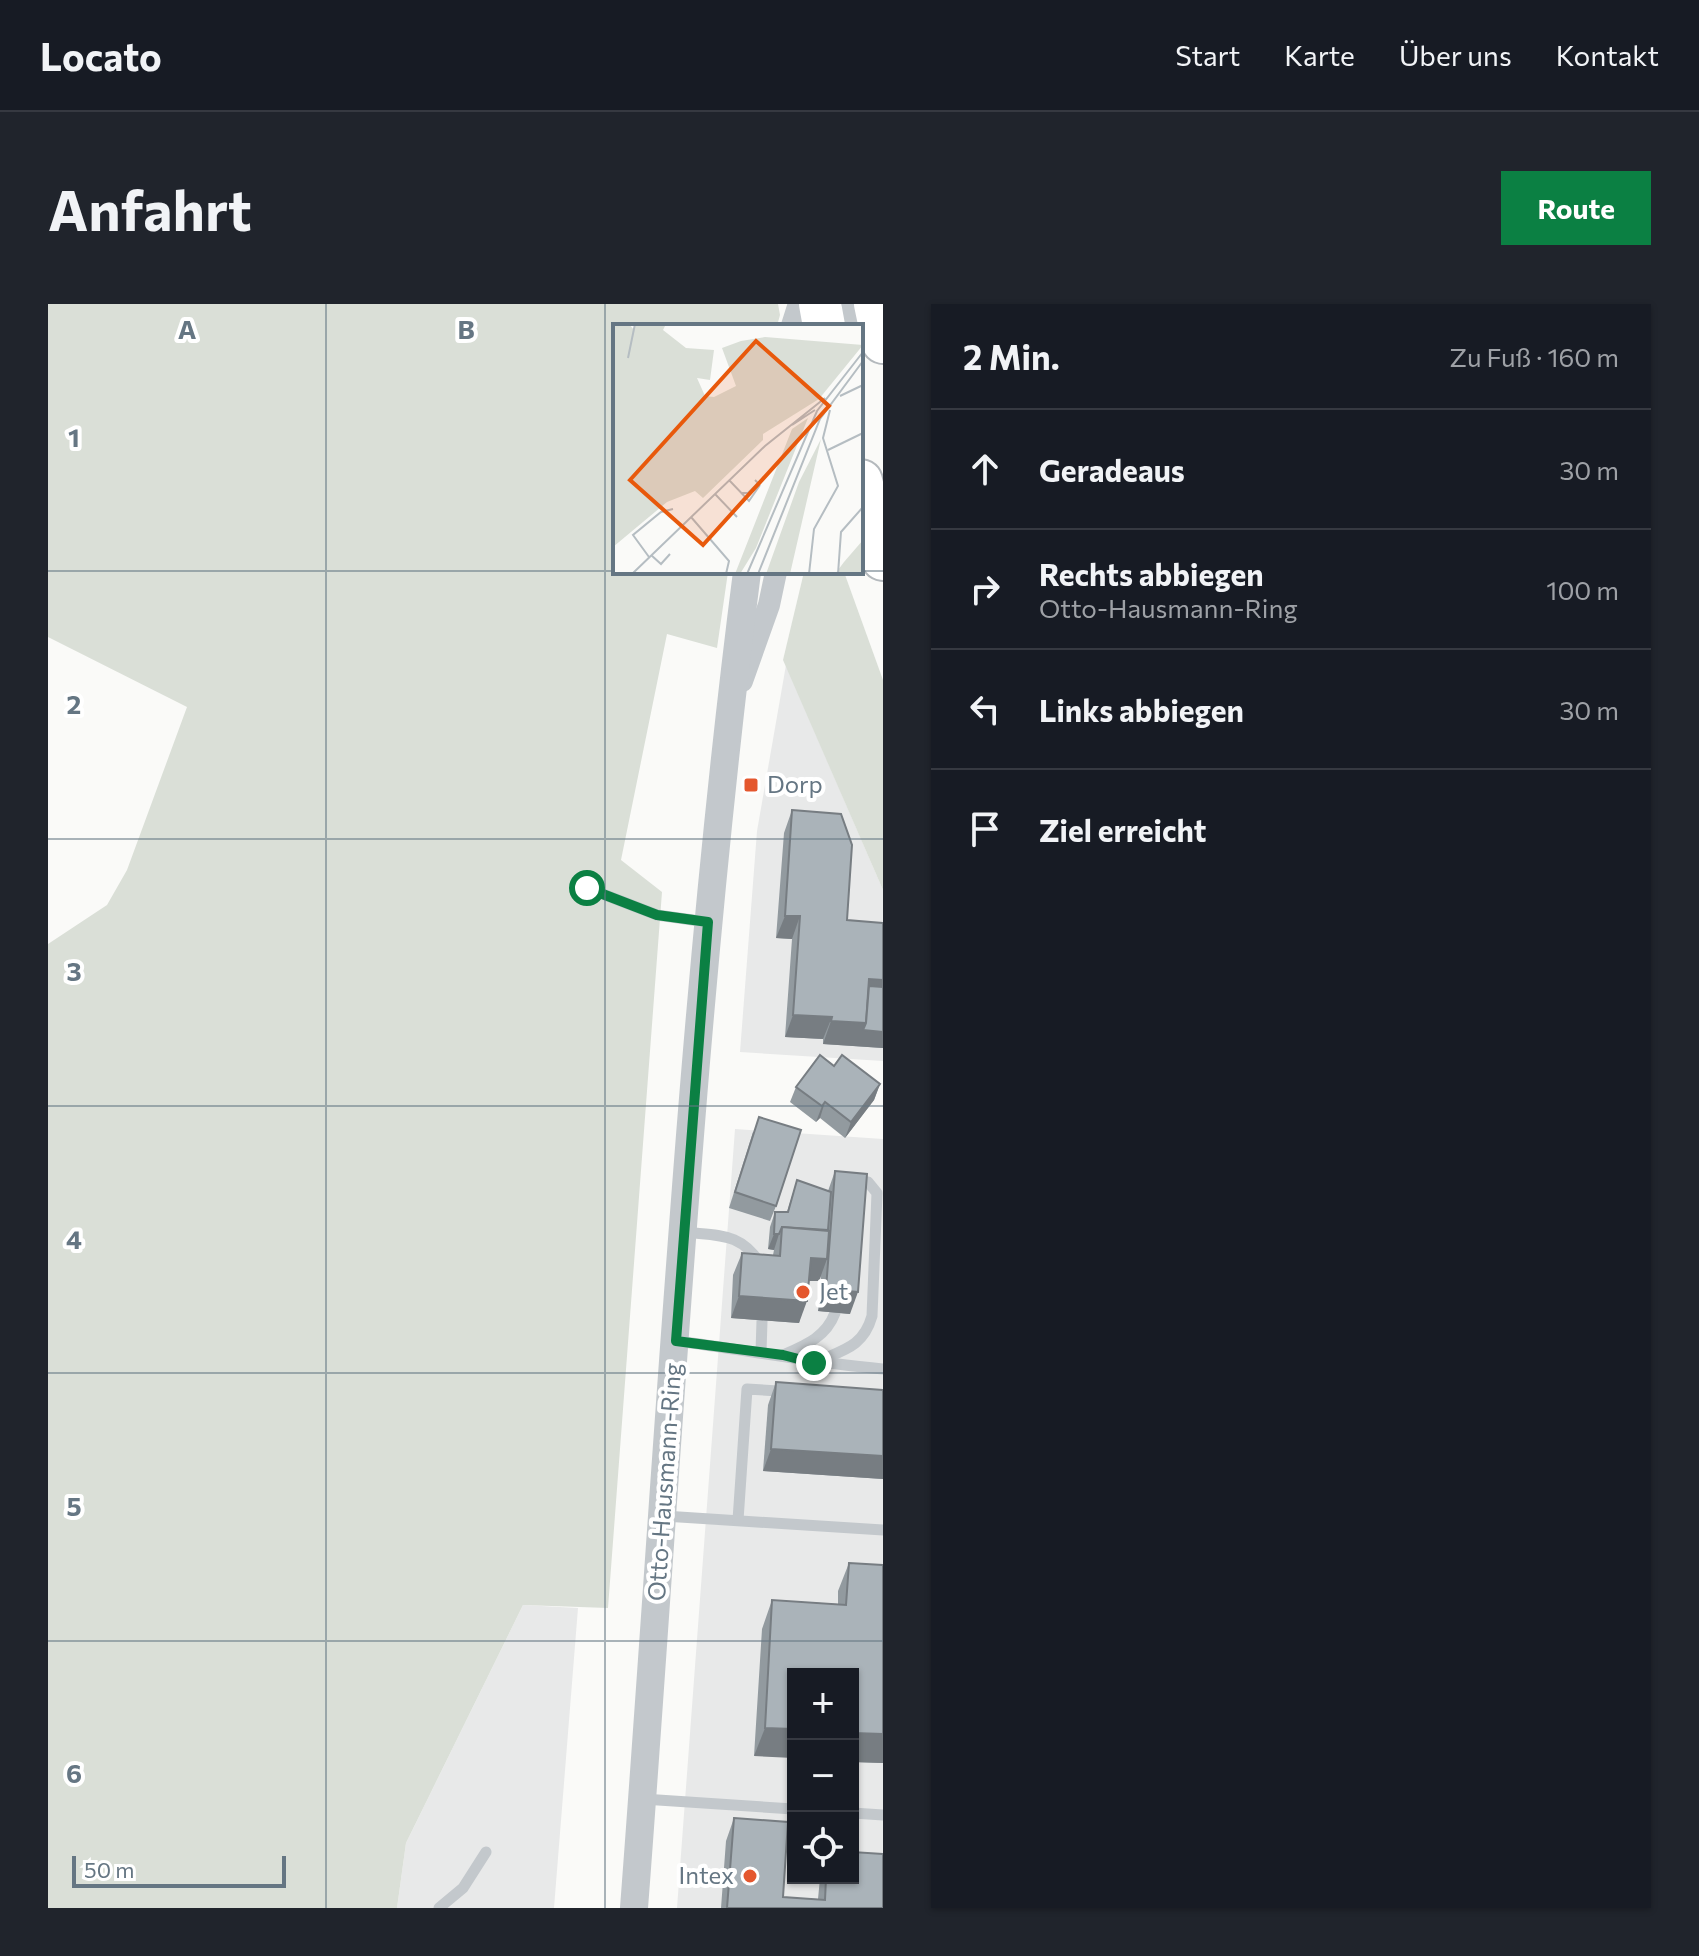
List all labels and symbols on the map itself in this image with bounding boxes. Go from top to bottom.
text: A [178,313,197,344]
text: B [457,313,475,344]
inset map [613,324,863,574]
text: 1 [68,421,80,452]
text: 2 [67,688,81,719]
place label: Dorp [767,769,823,798]
marker: Dorp [742,776,760,794]
route start [569,870,605,906]
text: 3 [66,955,82,986]
text: 4 [66,1223,82,1254]
place label: Jet [819,1276,848,1305]
marker: Jet [794,1283,812,1301]
route end [796,1345,832,1381]
street label: Otto-Hausmann-Ring [641,1362,686,1602]
text: 5 [66,1490,82,1521]
text: 6 [66,1757,82,1788]
scale bar [72,1852,286,1888]
place label: Intex [678,1860,734,1889]
marker: Intex [741,1867,759,1885]

